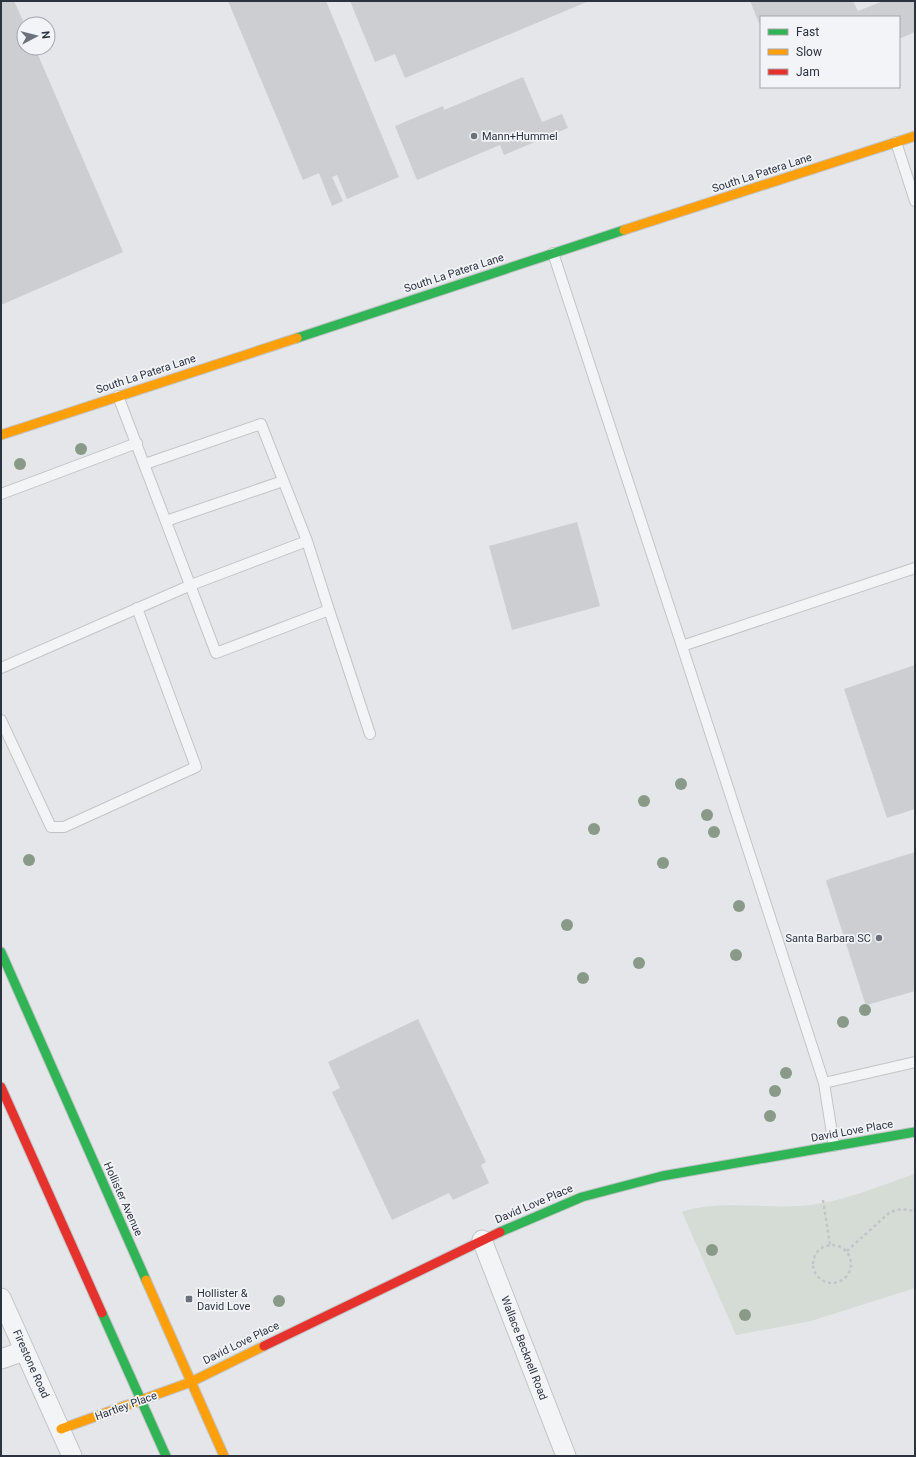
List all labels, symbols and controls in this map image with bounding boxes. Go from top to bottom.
north arrow [16,16,56,56]
legend [760,16,900,88]
text: Fast [796,25,819,39]
text: N [39,30,52,40]
text: Slow [796,45,822,59]
text: Jam [796,65,820,79]
place label: Mann+Hummel [482,130,558,143]
marker: Mann+Hummel [469,131,479,141]
street label: South La Patera Lane [710,151,814,195]
street label: South La Patera Lane [402,251,506,295]
street label: South La Patera Lane [94,352,198,396]
place label: Santa Barbara SC [785,932,871,945]
marker: Santa Barbara SC [874,933,884,943]
street label: David Love Place [810,1117,894,1145]
street label: Hollister Avenue [101,1160,145,1238]
street label: David Love Place [493,1182,575,1226]
place label: Hollister & David Love [197,1287,250,1313]
marker: Hollister & David Love [184,1294,194,1304]
street label: Wallace Becknell Road [498,1294,550,1402]
street label: David Love Place [201,1319,281,1367]
street label: Firestone Road [10,1328,52,1400]
street label: Hartley Place [93,1389,159,1423]

